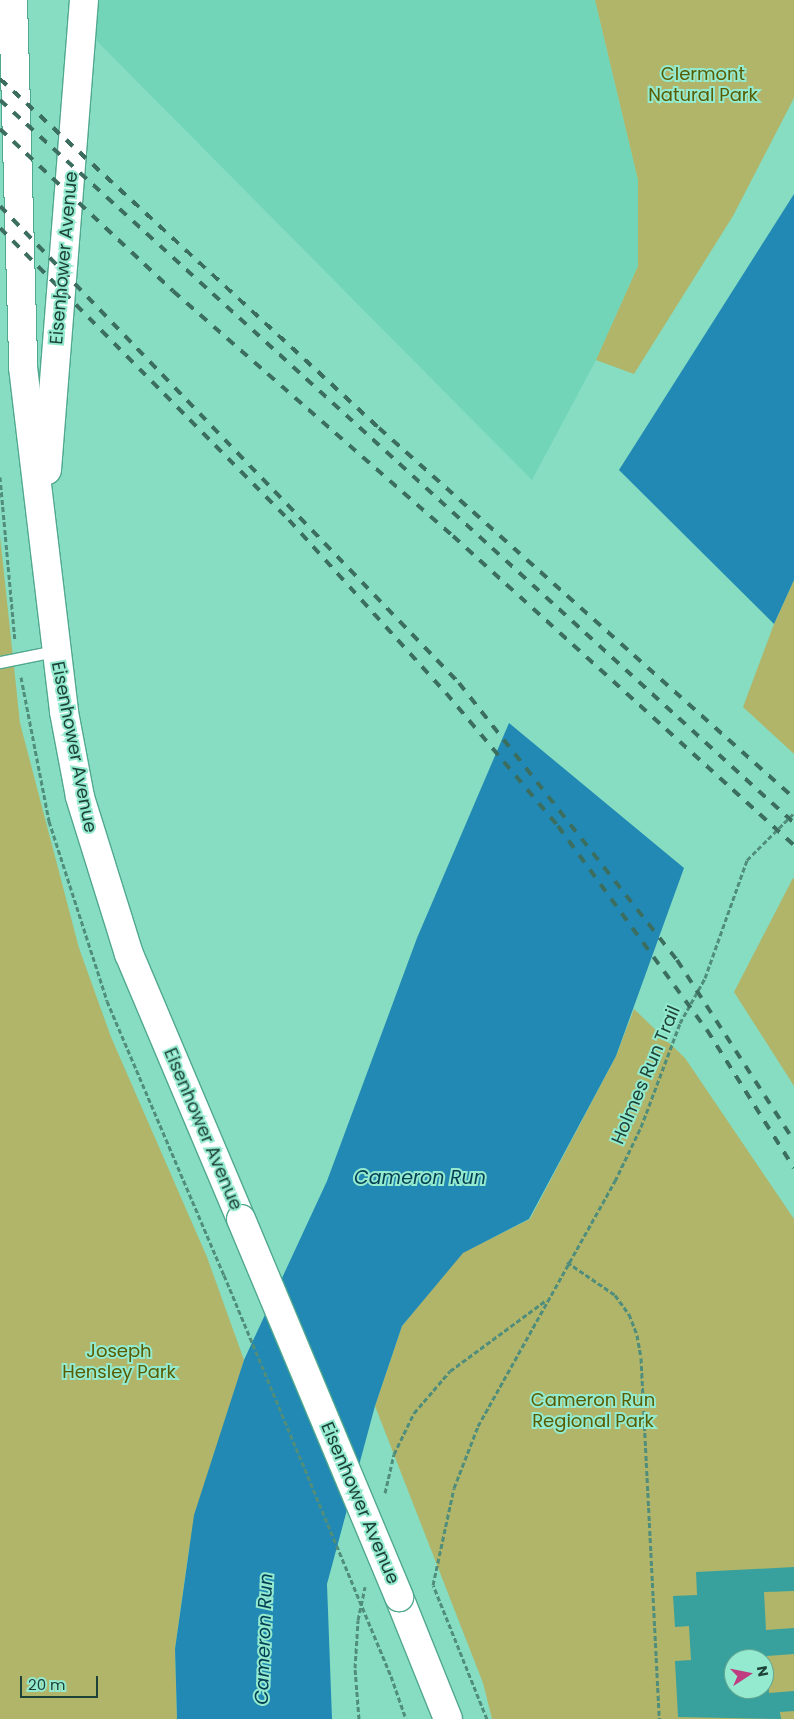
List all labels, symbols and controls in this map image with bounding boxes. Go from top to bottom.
park label: Clermont Natural Park [648,64,758,106]
street label: Eisenhower Avenue [46,170,82,346]
street label: Eisenhower Avenue [47,660,101,834]
street label: Holmes Run Trail [607,1002,685,1148]
street label: Eisenhower Avenue [159,1045,247,1213]
water label: Cameron Run [354,1167,486,1189]
park label: Joseph Hensley Park [62,1341,176,1384]
park label: Cameron Run Regional Park [531,1390,655,1432]
street label: Eisenhower Avenue [316,1419,404,1587]
water label: Cameron Run [250,1573,278,1705]
north arrow [724,1649,774,1699]
text: N [752,1664,774,1678]
scale bar [22,1666,100,1698]
text: 20 m [28,1674,66,1695]

